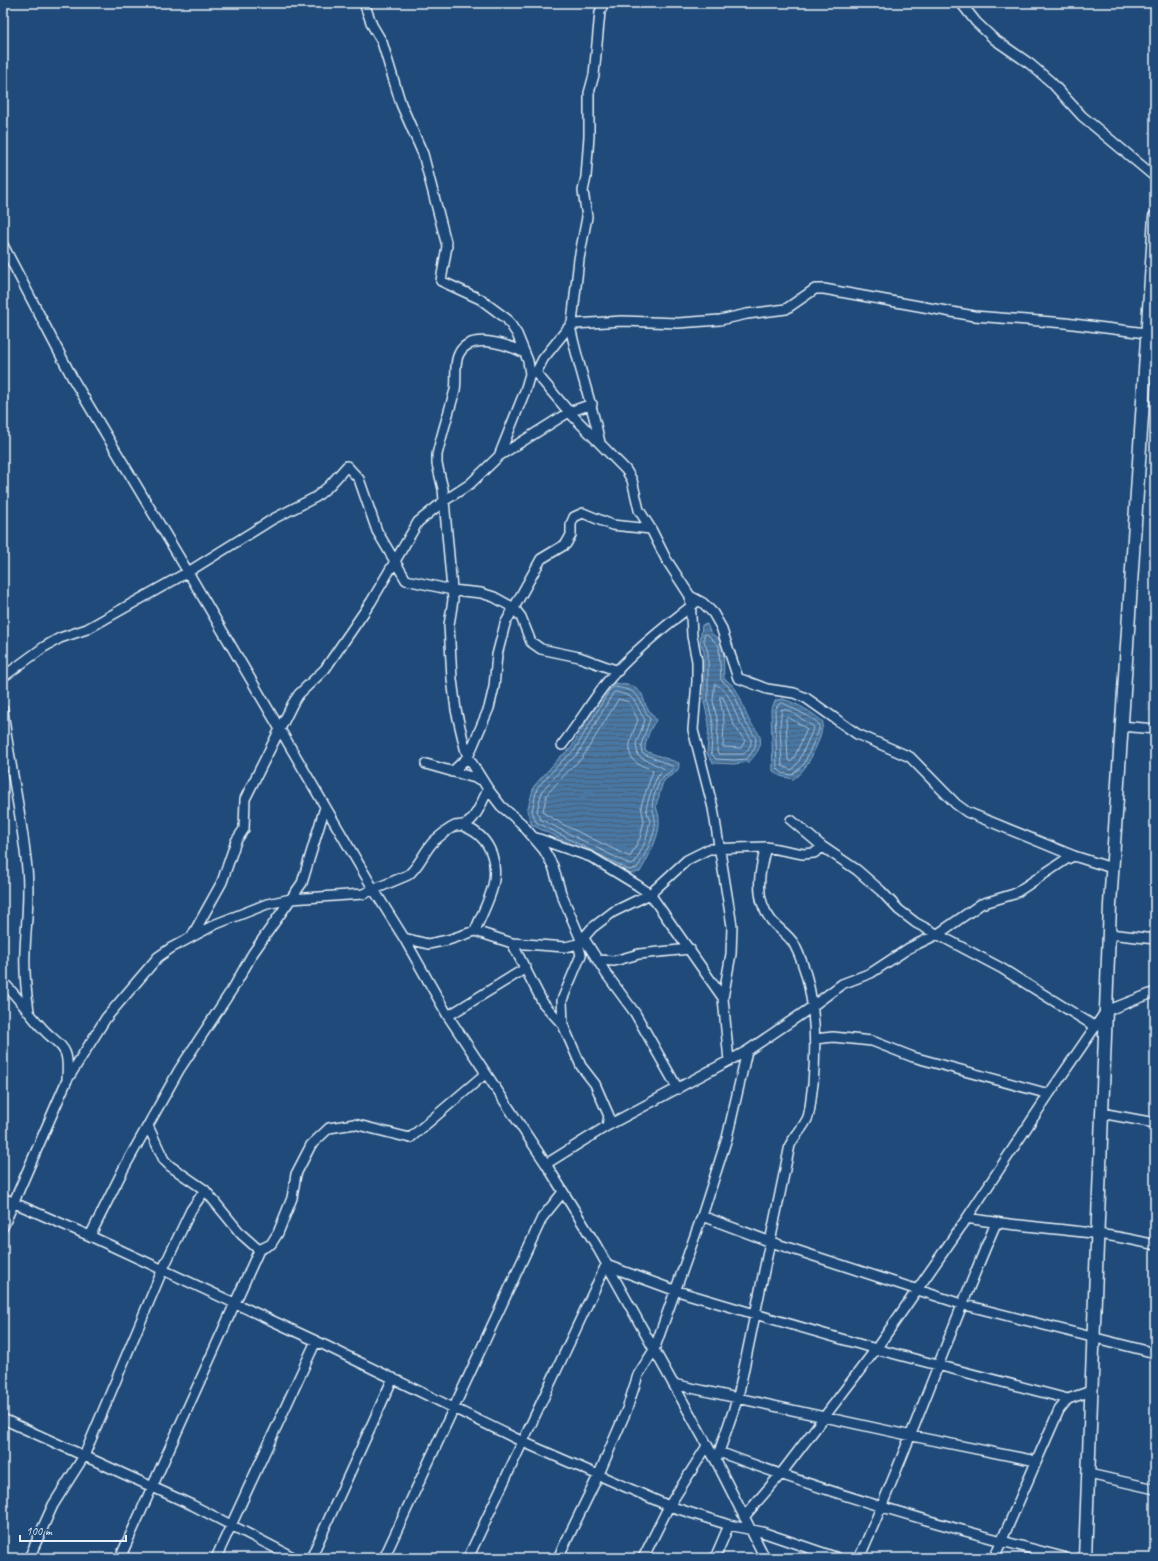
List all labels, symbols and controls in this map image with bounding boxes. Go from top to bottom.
scale bar [20,1517,126,1543]
text: 100 m [26,1523,53,1539]

